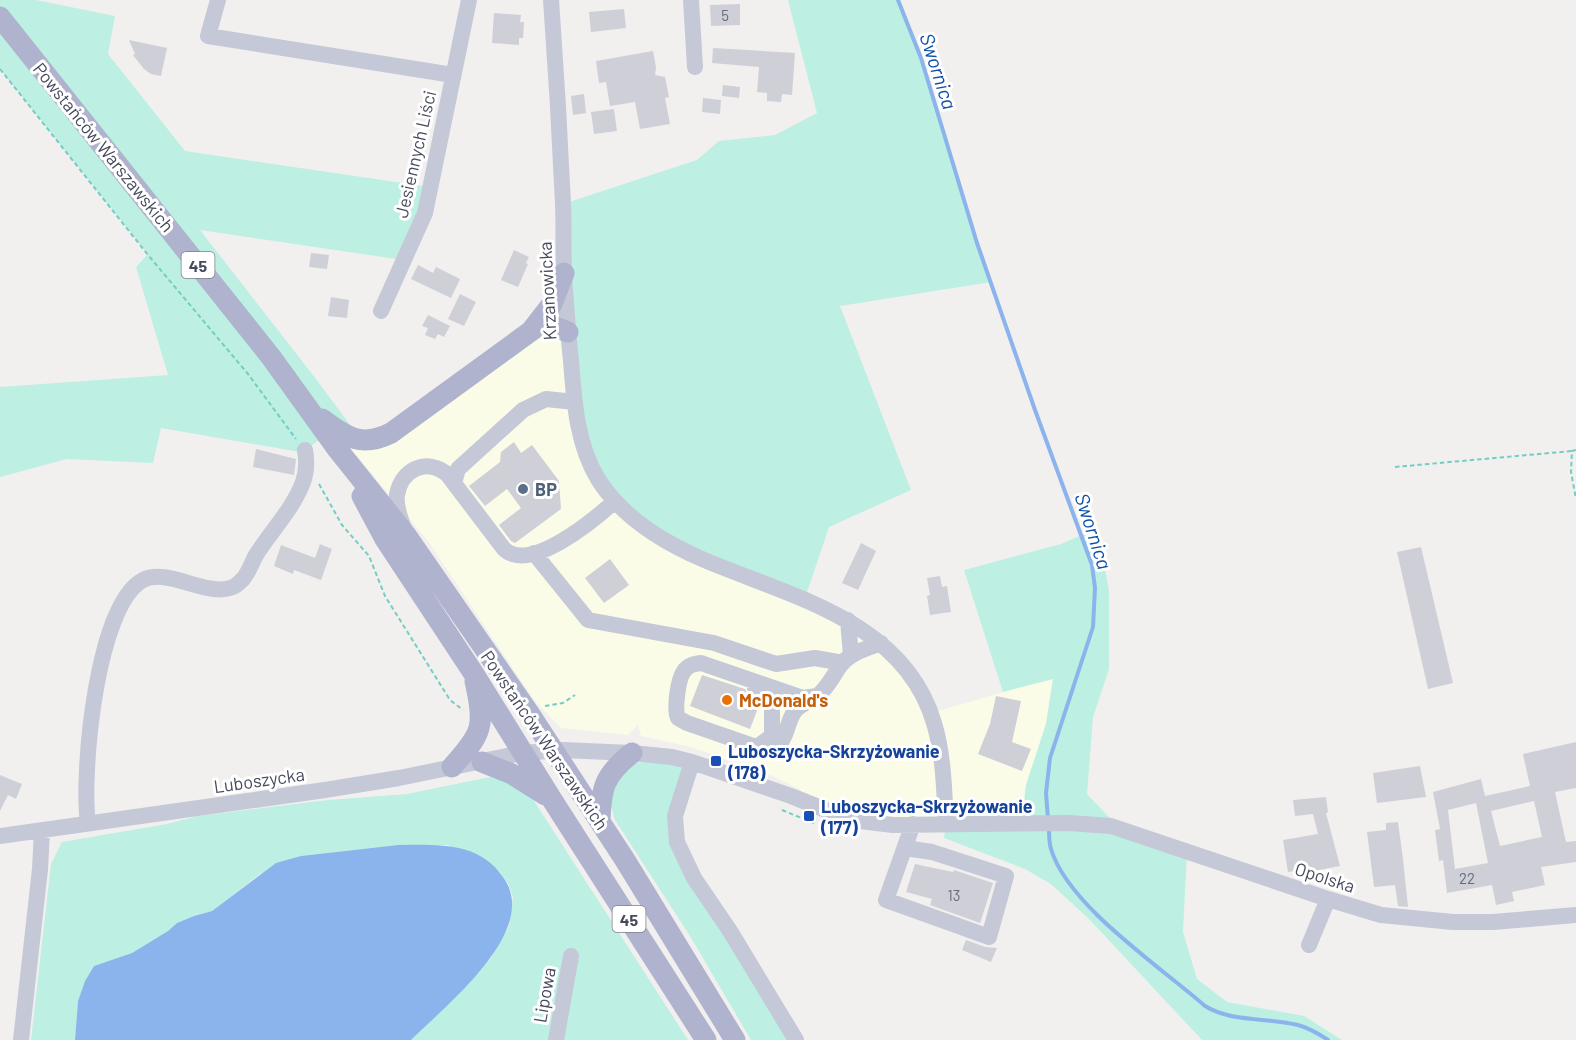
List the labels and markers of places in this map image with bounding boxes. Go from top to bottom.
place label: BP [535,478,557,500]
marker: BP [516,482,530,496]
place label: McDonald's [739,689,828,711]
marker: McDonald's [720,693,734,707]
place label: Luboszycka-Skrzyżowanie (178) [727,740,940,783]
marker: Luboszycka-Skrzyżowanie (178) [709,754,723,768]
place label: Luboszycka-Skrzyżowanie (177) [820,795,1033,838]
marker: Luboszycka-Skrzyżowanie (177) [802,809,816,823]

